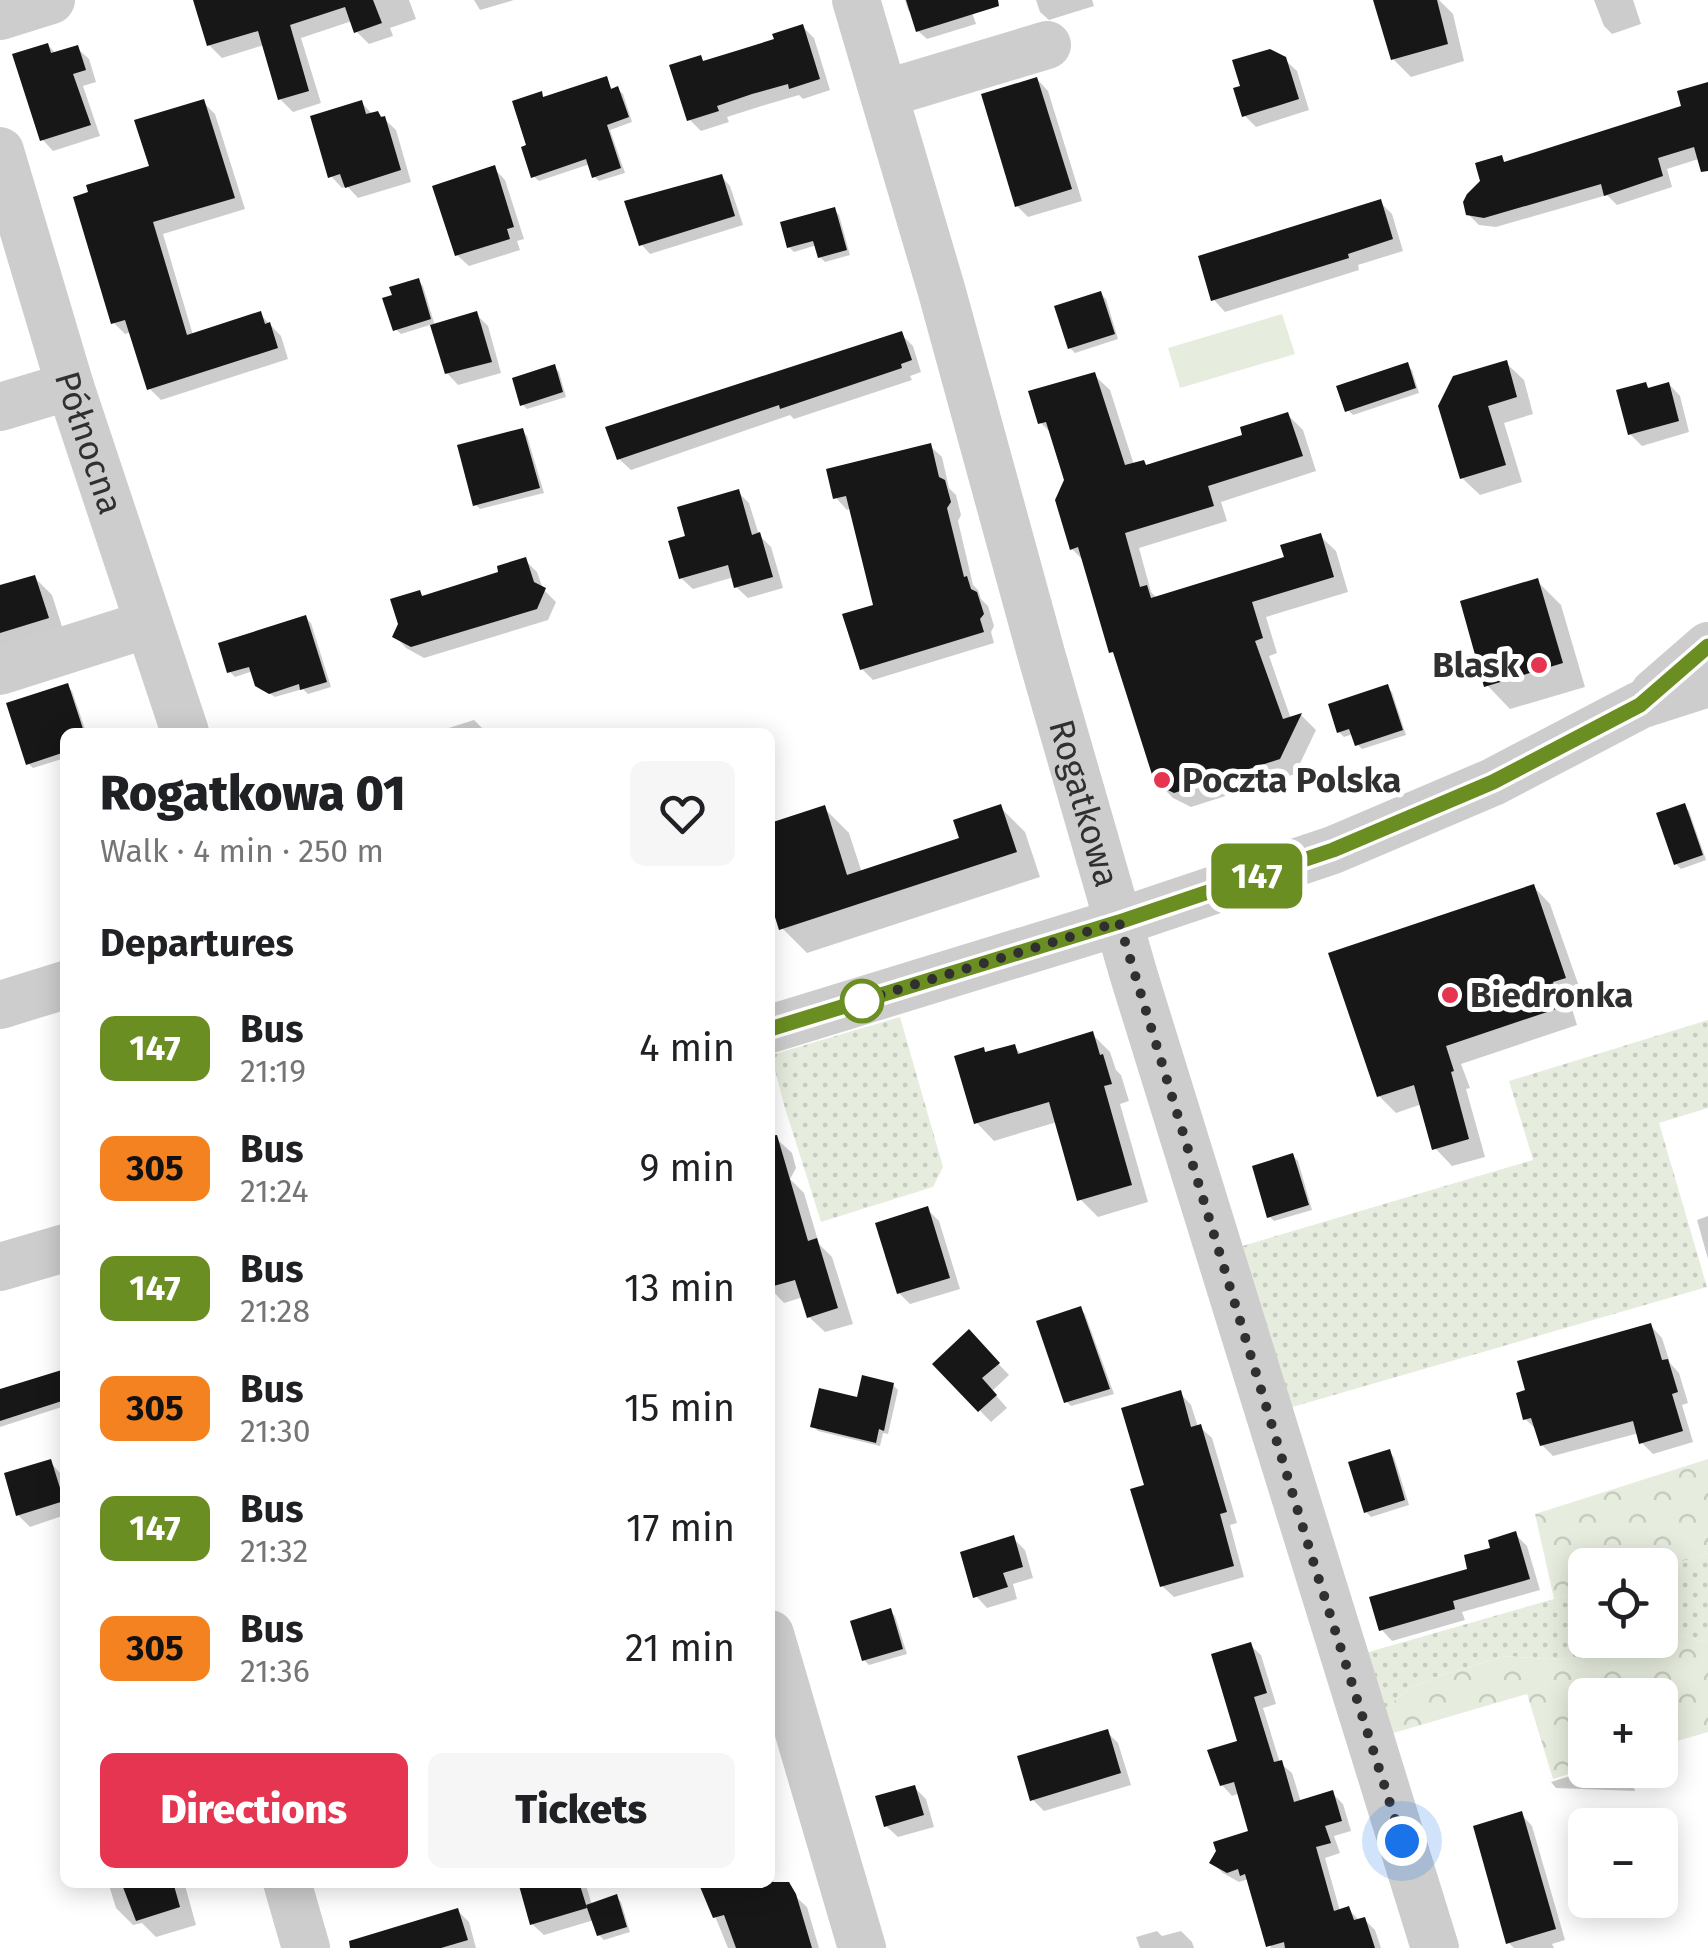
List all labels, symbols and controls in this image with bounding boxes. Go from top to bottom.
street label: Północna [46,366,132,520]
place label: Blask [1432,644,1520,686]
marker: Blask [1528,654,1550,676]
street label: Rogatkowa [1040,715,1128,892]
place label: Poczta Polska [1182,759,1401,801]
button: heart [630,761,735,866]
text: Rogatkowa 01 [100,765,406,823]
marker: Poczta Polska [1151,769,1173,791]
text: Walk · 4 min · 250 m [100,832,384,870]
line badge: 147 [1200,844,1314,908]
text: 147 [1231,855,1283,897]
text: Departures [100,920,294,966]
place label: Biedronka [1470,974,1633,1016]
unlabelled marker [841,980,883,1022]
marker: Biedronka [1439,984,1461,1006]
text: Bus [240,1006,304,1052]
text: 4 min [639,1025,735,1071]
text: 147 [129,1027,181,1069]
text: 21:19 [240,1052,306,1090]
text: Bus [240,1126,304,1172]
text: 9 min [639,1145,735,1191]
text: 305 [126,1147,184,1189]
text: 21:24 [240,1172,309,1210]
text: Bus [240,1246,304,1292]
text: 13 min [624,1265,735,1311]
text: 147 [129,1267,181,1309]
text: 21:28 [240,1292,310,1330]
text: Bus [240,1366,304,1412]
text: 15 min [624,1385,735,1431]
text: 305 [126,1387,184,1429]
text: 21:30 [240,1412,311,1450]
text: Bus [240,1486,304,1532]
text: 17 min [626,1505,735,1551]
text: 147 [129,1507,181,1549]
text: 21:32 [240,1532,308,1570]
map controls [1568,1548,1678,1918]
button: locate [1568,1548,1678,1658]
text: Bus [240,1606,304,1652]
text: 21 min [625,1625,735,1671]
text: 305 [126,1627,184,1669]
text: 21:36 [240,1652,310,1690]
button: + [1568,1678,1678,1788]
button: Directions [100,1753,408,1868]
button: Tickets [428,1753,735,1868]
button: − [1568,1808,1678,1918]
your location [1377,1816,1427,1866]

